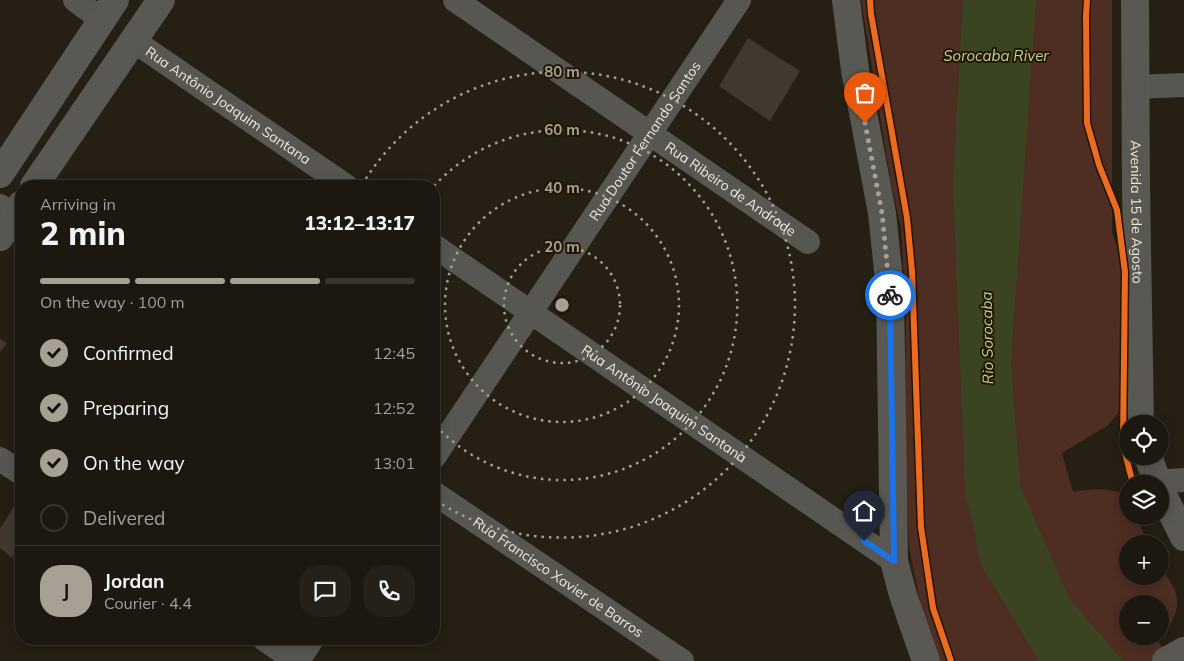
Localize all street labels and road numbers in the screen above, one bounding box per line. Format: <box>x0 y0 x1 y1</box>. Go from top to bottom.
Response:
street label: Rua Antônio Joaquim Santana <box>142 42 314 168</box>
street label: Rua Doutor Fernando Santos <box>585 58 705 224</box>
street label: Rua Ribeiro de Andrade <box>661 138 799 240</box>
street label: Avenida 15 de Agosto <box>1127 140 1147 284</box>
street label: Rua Antônio Joaquim Santana <box>578 341 750 467</box>
street label: Rua Francisco Xavier de Barros <box>469 513 647 641</box>

